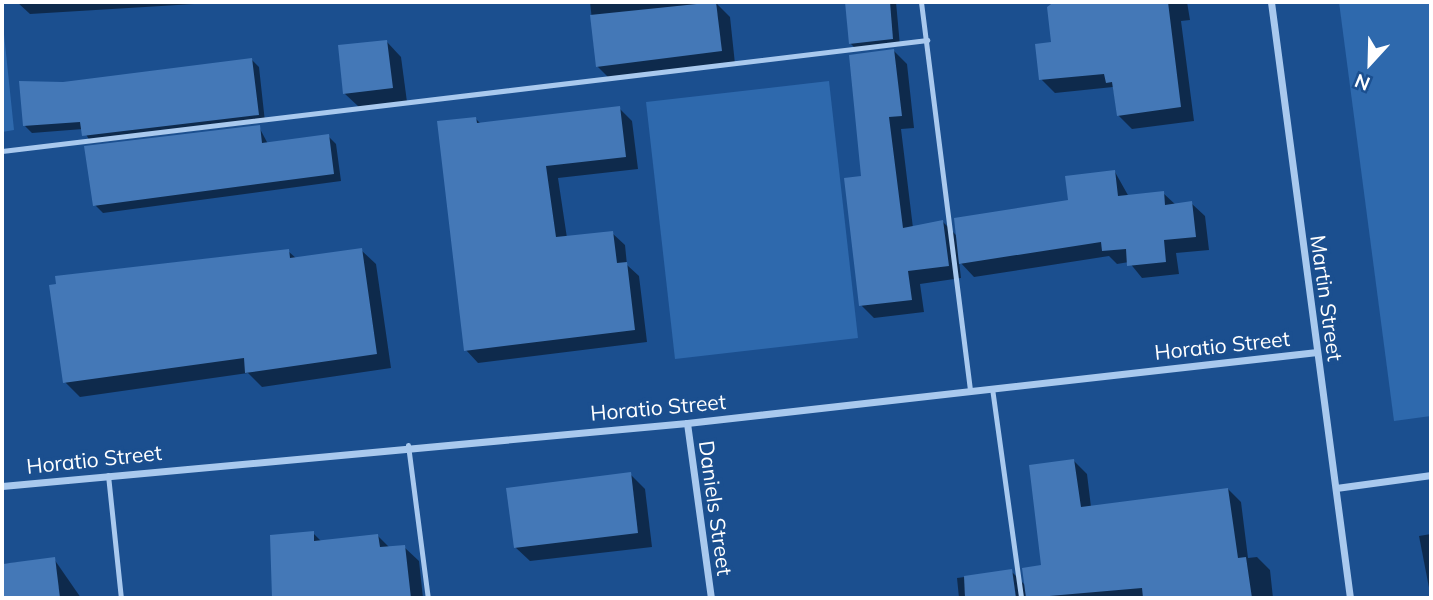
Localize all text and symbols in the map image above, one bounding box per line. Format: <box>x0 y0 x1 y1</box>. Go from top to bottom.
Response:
north arrow <box>1335 28 1405 98</box>
text: N <box>1351 69 1373 96</box>
street label: Martin Street <box>1306 233 1348 363</box>
street label: Horatio Street <box>1153 325 1291 365</box>
street label: Horatio Street <box>589 389 727 425</box>
street label: Horatio Street <box>25 439 163 479</box>
street label: Daniels Street <box>694 439 738 577</box>

